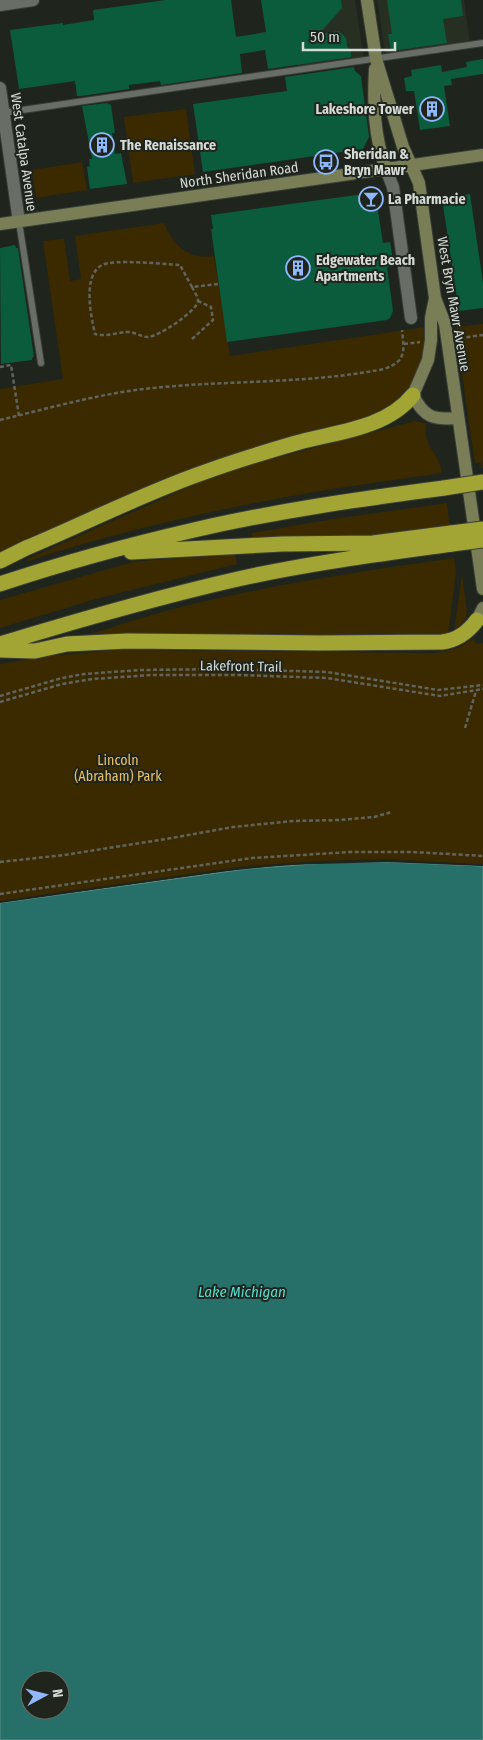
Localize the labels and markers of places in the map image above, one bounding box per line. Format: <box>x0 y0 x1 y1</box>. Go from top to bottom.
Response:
building icon: Lakeshore Tower <box>419 96 445 122</box>
place label: Lakeshore Tower <box>315 101 415 118</box>
building icon: The Renaissance <box>89 132 115 158</box>
place label: The Renaissance <box>120 137 216 154</box>
place label: Sheridan & Bryn Mawr <box>344 146 409 179</box>
bus stop icon: Sheridan & Bryn Mawr <box>313 149 339 175</box>
bar icon: La Pharmacie <box>358 186 384 212</box>
place label: La Pharmacie <box>388 191 466 208</box>
place label: Edgewater Beach Apartments <box>315 252 415 285</box>
building icon: Edgewater Beach Apartments <box>285 255 311 281</box>

